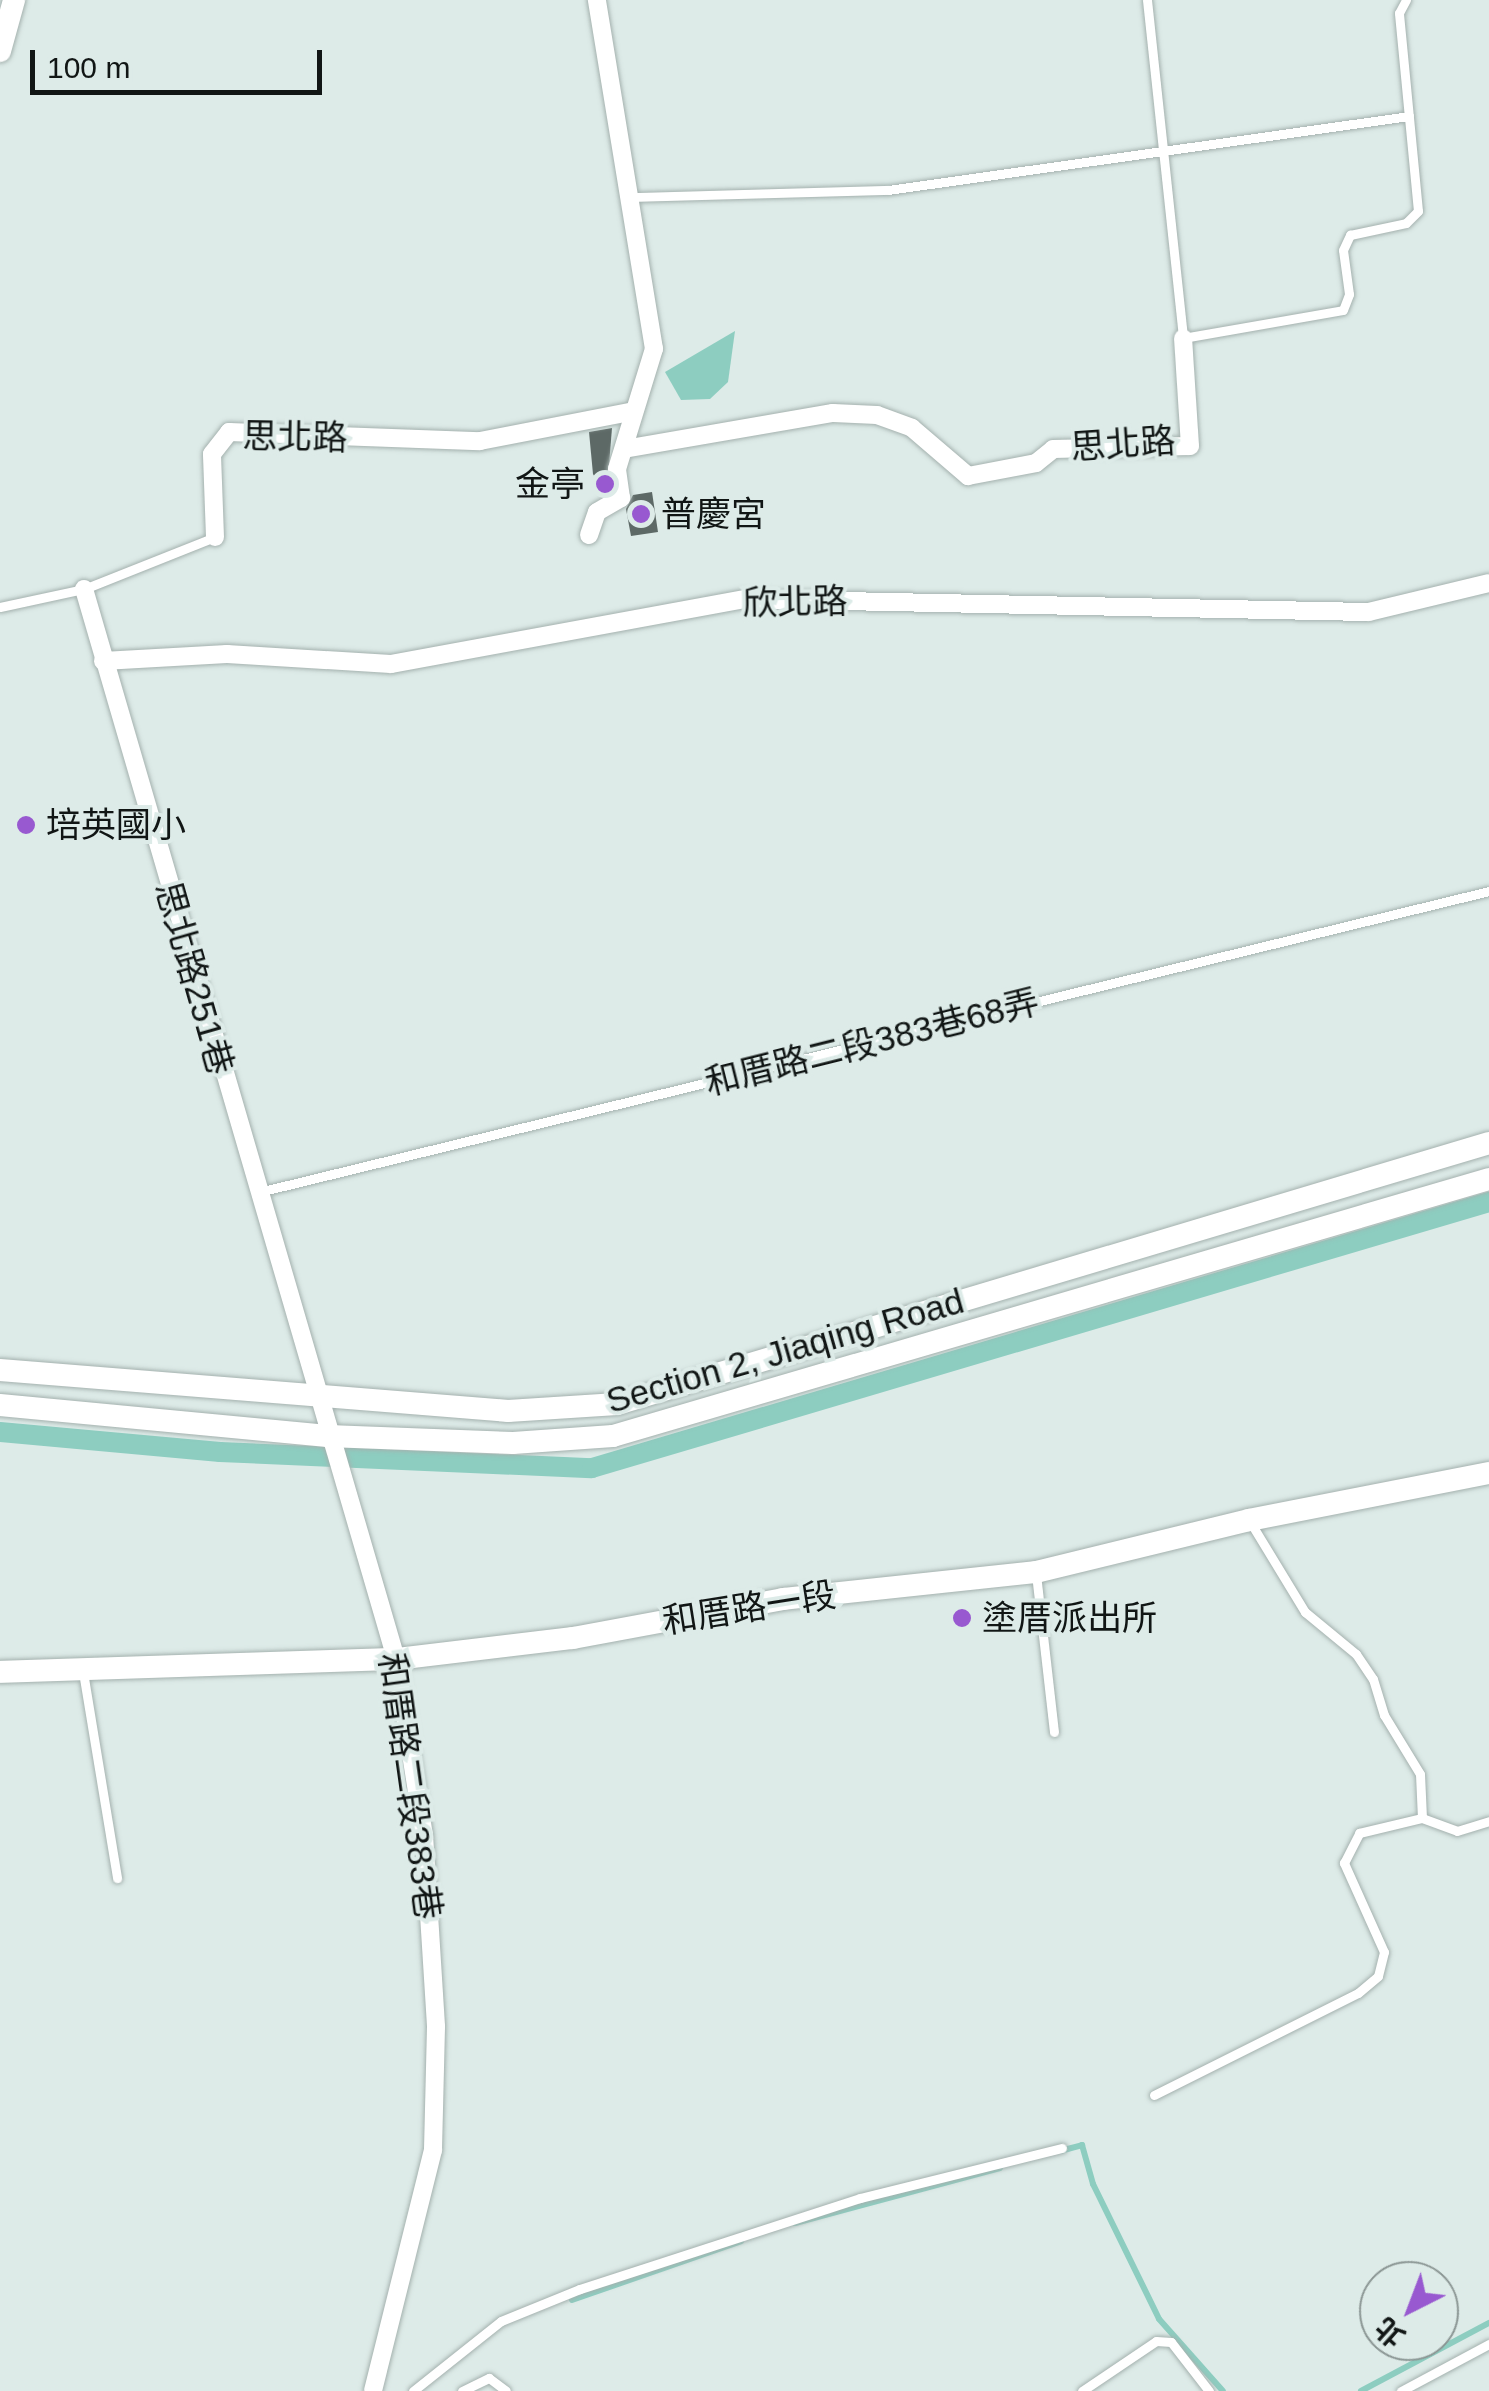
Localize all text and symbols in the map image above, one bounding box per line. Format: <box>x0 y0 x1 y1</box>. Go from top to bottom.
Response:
scale bar <box>35 30 328 92</box>
text: 100 m <box>47 51 130 84</box>
street label: 思北路 <box>242 415 348 459</box>
street label: 思北路 <box>1069 419 1177 469</box>
place label: 金亭 <box>515 463 585 505</box>
marker: 金亭 <box>594 473 616 495</box>
place label: 普慶宮 <box>661 493 766 535</box>
marker: 普慶宮 <box>630 503 652 525</box>
street label: 欣北路 <box>742 580 848 624</box>
place label: 培英國小 <box>46 804 186 846</box>
marker: 培英國小 <box>15 814 37 836</box>
street label: 思北路251巷 <box>146 877 242 1079</box>
street label: 和厝路二段383巷68弄 <box>701 980 1043 1104</box>
street label: Section 2, Jiaqing Road <box>602 1280 968 1422</box>
street label: 和厝路一段 <box>659 1574 839 1642</box>
place label: 塗厝派出所 <box>982 1597 1157 1639</box>
marker: 塗厝派出所 <box>951 1607 973 1629</box>
street label: 和厝路二段383巷 <box>371 1650 449 1922</box>
north arrow <box>1359 2261 1459 2361</box>
text: 北 <box>1369 2311 1411 2353</box>

